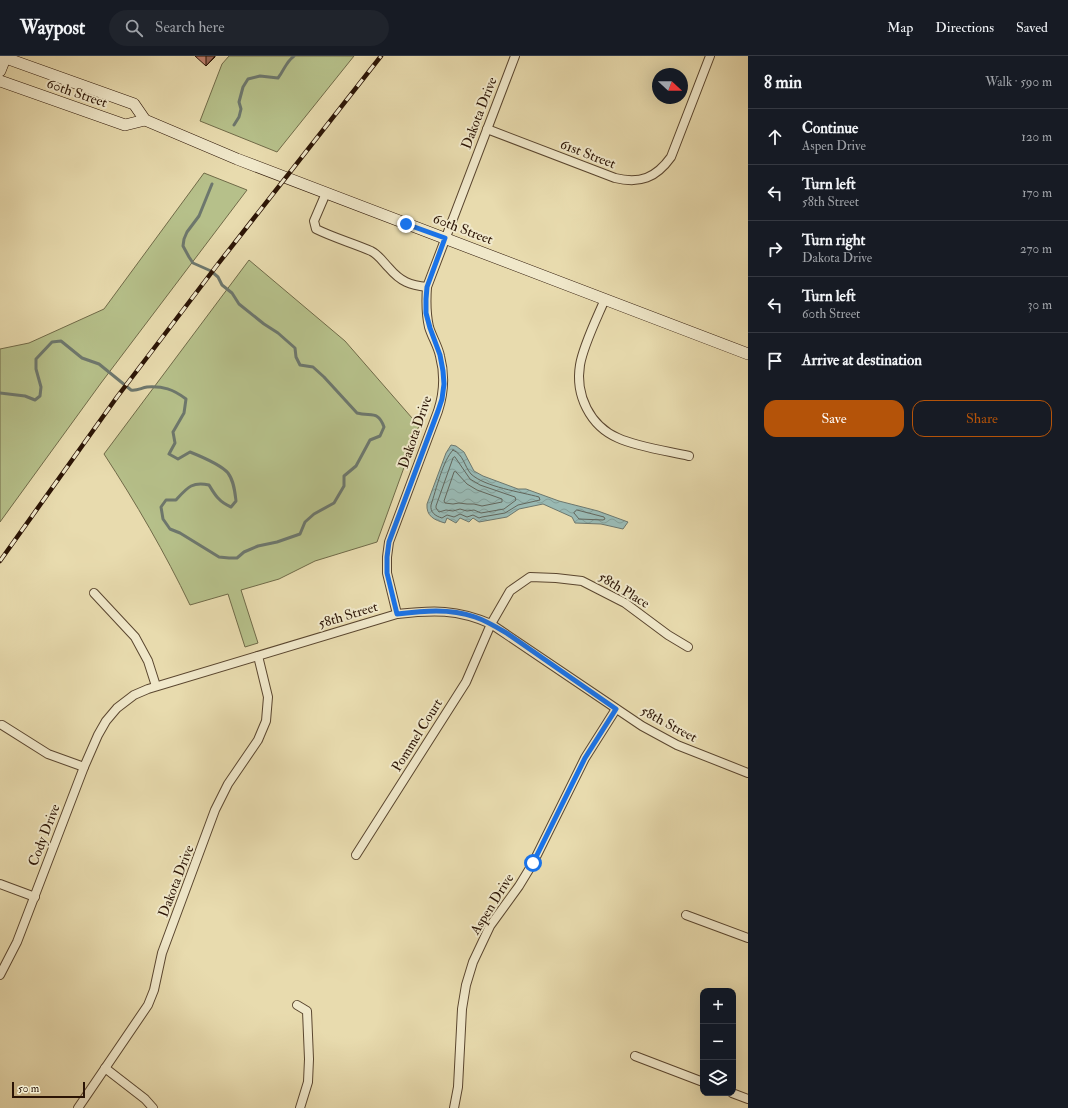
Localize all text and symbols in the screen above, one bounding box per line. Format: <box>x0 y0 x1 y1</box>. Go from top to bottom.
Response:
search box <box>109 10 389 46</box>
text: Waypost <box>20 16 85 40</box>
icon: search <box>123 17 145 39</box>
text: Search here <box>155 18 224 37</box>
text: Map <box>887 19 913 36</box>
text: Directions <box>935 19 994 36</box>
text: Saved <box>1016 19 1048 36</box>
north arrow <box>652 68 688 104</box>
text: 8 min <box>764 72 802 93</box>
text: Walk · 590 m <box>985 74 1052 90</box>
street label: 60th Street <box>45 75 110 111</box>
street label: Dakota Drive <box>458 75 501 151</box>
text: Continue <box>802 119 858 138</box>
icon: ahead <box>764 126 786 148</box>
text: 120 m <box>1021 129 1052 145</box>
street label: 61st Street <box>558 136 619 172</box>
text: Aspen Drive <box>802 138 866 154</box>
text: Turn left <box>802 175 856 194</box>
icon: left <box>764 182 786 204</box>
text: 170 m <box>1022 185 1052 201</box>
text: 58th Street <box>802 194 859 210</box>
street label: 60th Street <box>431 210 496 248</box>
route end <box>397 215 415 233</box>
text: Turn right <box>802 231 865 250</box>
icon: right <box>764 238 786 260</box>
text: 270 m <box>1020 241 1052 257</box>
text: Dakota Drive <box>802 250 872 266</box>
text: Turn left <box>802 287 856 306</box>
icon: left <box>764 294 786 316</box>
text: 30 m <box>1028 297 1052 313</box>
text: 60th Street <box>802 306 860 322</box>
icon: arrive <box>764 350 786 372</box>
text: Arrive at destination <box>802 351 922 370</box>
street label: Dakota Drive <box>395 393 435 471</box>
button: Save <box>764 400 904 437</box>
button: Share <box>912 400 1052 437</box>
street label: 58th Place <box>595 568 653 612</box>
street label: 58th Street <box>316 598 380 632</box>
street label: Pommel Court <box>388 695 446 775</box>
street label: 58th Street <box>638 702 700 746</box>
street label: Cody Drive <box>24 801 65 869</box>
street label: Dakota Drive <box>155 843 198 919</box>
route start <box>524 854 542 872</box>
street label: Aspen Drive <box>466 870 518 939</box>
map controls <box>700 988 736 1096</box>
button: + <box>700 988 736 1024</box>
button: − <box>700 1024 736 1060</box>
button: layers <box>700 1060 736 1096</box>
scale bar <box>12 1080 85 1099</box>
text: 50 m <box>18 1082 39 1095</box>

